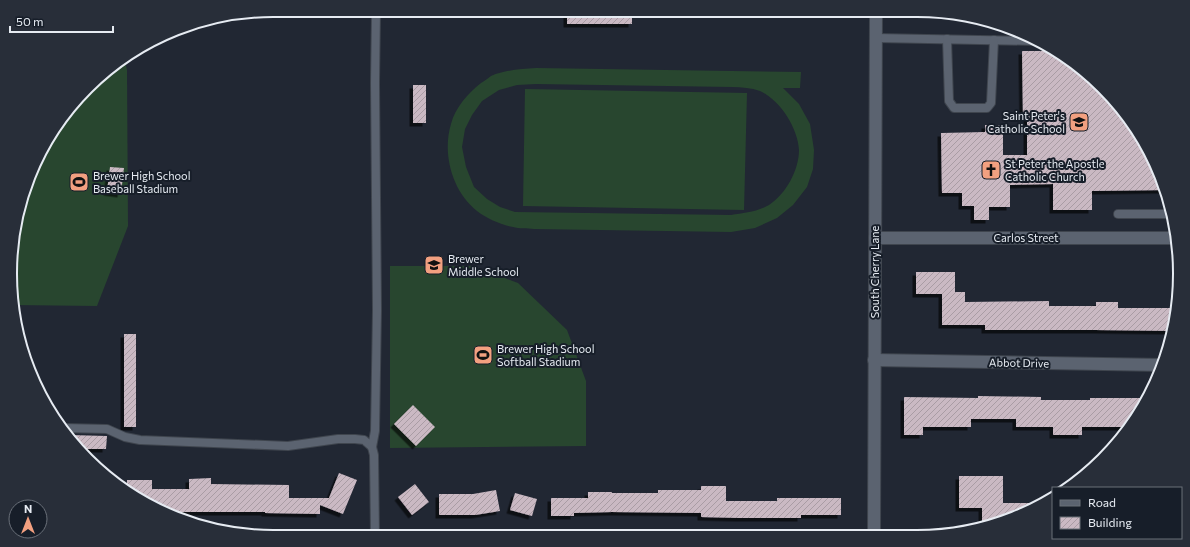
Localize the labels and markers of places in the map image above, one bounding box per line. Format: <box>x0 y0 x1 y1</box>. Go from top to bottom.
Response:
place label: Saint Peter's Catholic School <box>987 109 1065 135</box>
school or university icon: Saint Peter's Catholic School <box>1068 111 1090 133</box>
place label: St Peter the Apostle Catholic Church <box>1005 157 1105 183</box>
church icon: St Peter the Apostle Catholic Church <box>980 159 1002 181</box>
place label: Brewer High School Baseball Stadium <box>93 169 190 195</box>
sports icon: Brewer High School Baseball Stadium <box>68 171 90 193</box>
place label: Brewer Middle School <box>448 252 519 278</box>
school or university icon: Brewer Middle School <box>423 254 445 276</box>
place label: Brewer High School Softball Stadium <box>497 342 594 368</box>
sports icon: Brewer High School Softball Stadium <box>472 344 494 366</box>

